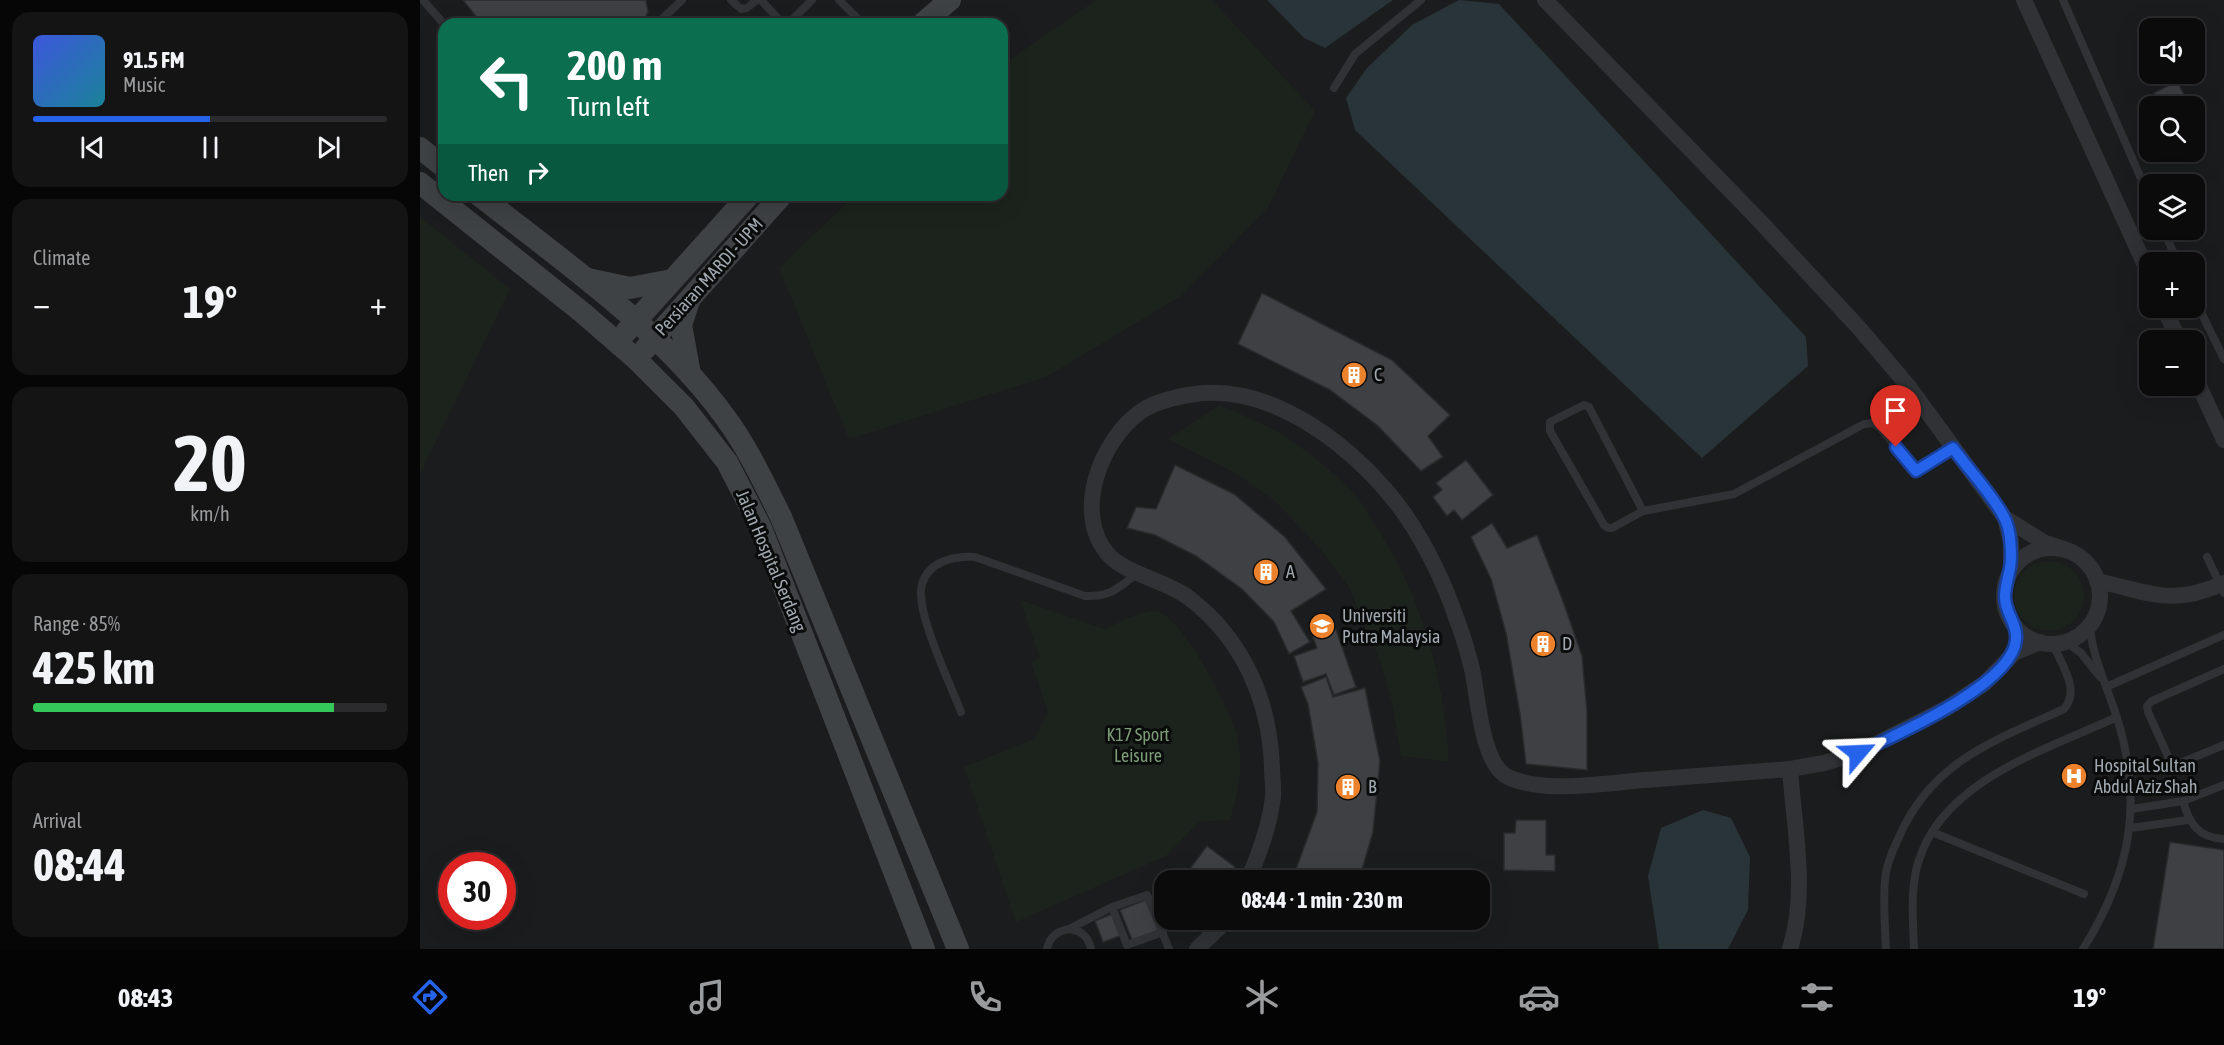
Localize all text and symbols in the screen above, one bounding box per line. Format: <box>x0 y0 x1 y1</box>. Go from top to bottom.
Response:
map controls <box>2139 18 2205 396</box>
button: sound <box>2139 18 2205 84</box>
text: 200 m <box>567 41 662 89</box>
icon: left <box>468 42 546 120</box>
text: 91.5 FM <box>123 47 185 73</box>
text: Music <box>123 73 165 96</box>
text: Turn left <box>567 91 650 122</box>
button: search <box>2139 96 2205 162</box>
icon: previous <box>76 131 109 164</box>
icon: pause <box>194 131 227 164</box>
icon: next <box>312 131 345 164</box>
icon: right <box>521 156 554 189</box>
text: Then <box>468 160 509 186</box>
button: layers <box>2139 174 2205 240</box>
street label: Persiaran MARDI - UPM <box>650 214 767 340</box>
text: Climate <box>33 246 90 269</box>
button: + <box>2139 252 2205 318</box>
text: 19° <box>183 276 237 328</box>
text: − <box>33 284 50 322</box>
text: + <box>370 284 387 322</box>
button: − <box>2139 330 2205 396</box>
building icon: C <box>1339 360 1369 390</box>
place label: C <box>1374 364 1382 385</box>
pin <box>1870 385 1921 447</box>
icon: arrive <box>1879 394 1912 427</box>
text: 20 <box>173 418 247 508</box>
street label: Jalan Hospital Serdang <box>732 487 811 635</box>
text: km/h <box>190 502 230 525</box>
building icon: A <box>1251 557 1281 587</box>
place label: A <box>1286 561 1295 582</box>
place label: Universiti Putra Malaysia <box>1342 605 1440 647</box>
school or university icon: Universiti Putra Malaysia <box>1307 611 1337 641</box>
text: Range · 85% <box>33 612 120 635</box>
building icon: D <box>1528 629 1558 659</box>
place label: D <box>1562 633 1572 654</box>
text: 425 km <box>33 642 155 694</box>
position arrow <box>1826 721 1890 785</box>
park label: K17 Sport Leisure <box>1106 724 1170 766</box>
place label: Hospital Sultan Abdul Aziz Shah <box>2094 755 2198 797</box>
hospital icon: Hospital Sultan Abdul Aziz Shah <box>2059 761 2089 791</box>
building icon: B <box>1333 772 1363 802</box>
place label: B <box>1368 776 1377 797</box>
text: Arrival <box>33 809 82 832</box>
text: 08:44 <box>33 839 126 891</box>
speed limit sign: 30 <box>438 852 516 930</box>
text: 08:44 · 1 min · 230 m <box>1241 887 1403 913</box>
icon: directions <box>409 976 451 1018</box>
icon: music <box>686 976 728 1018</box>
icon: phone <box>964 976 1006 1018</box>
icon: climate <box>1241 976 1283 1018</box>
icon: car <box>1518 976 1560 1018</box>
icon: filters <box>1796 976 1838 1018</box>
text: 08:43 <box>118 982 173 1013</box>
text: 19° <box>2073 982 2106 1013</box>

